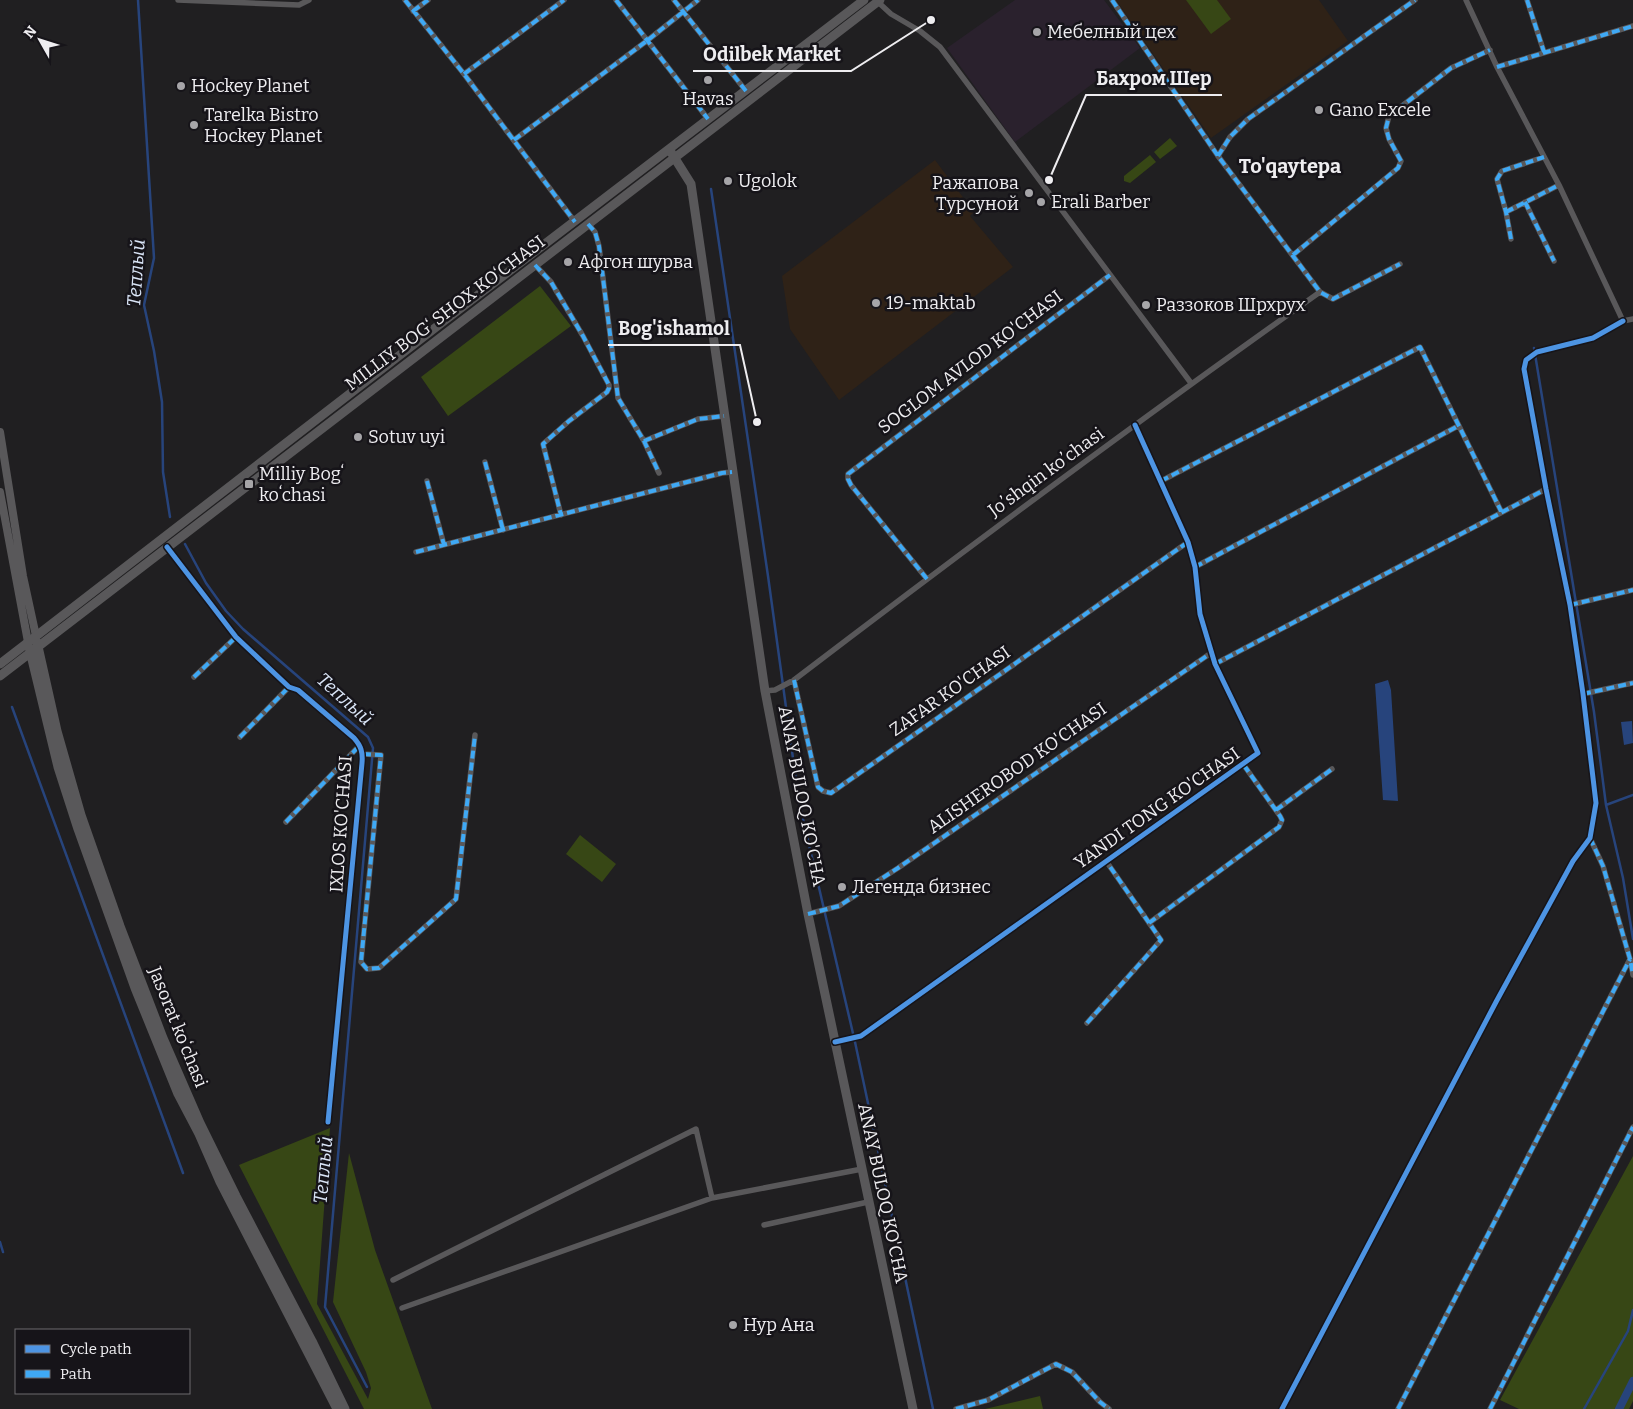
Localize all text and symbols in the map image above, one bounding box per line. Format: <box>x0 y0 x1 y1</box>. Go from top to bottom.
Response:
north arrow <box>15 15 65 65</box>
place label: Мебелный цех <box>1047 21 1176 43</box>
text: N <box>20 22 40 42</box>
marker: Мебелный цех <box>1031 26 1043 38</box>
callout: Odilbek Market <box>693 37 851 71</box>
text: Odilbek Market <box>703 43 841 66</box>
callout: Бахром Шер <box>1086 61 1222 95</box>
text: Бахром Шер <box>1096 67 1212 90</box>
marker: Havas <box>702 74 714 86</box>
place label: Hockey Planet <box>191 75 310 97</box>
marker: Hockey Planet <box>175 80 187 92</box>
place label: Havas <box>683 88 734 110</box>
place label: Gano Excele <box>1329 99 1431 121</box>
place label: Tarelka Bistro Hockey Planet <box>204 104 323 147</box>
marker: Gano Excele <box>1313 104 1325 116</box>
marker: Tarelka Bistro Hockey Planet <box>188 119 200 131</box>
district label: To'qaytepa <box>1239 154 1341 178</box>
place label: Ugolok <box>738 170 798 192</box>
place label: Ражапова Турсуной <box>932 172 1019 215</box>
marker: Ugolok <box>722 175 734 187</box>
marker: Ражапова Турсуной <box>1023 187 1035 199</box>
place label: Erali Barber <box>1051 191 1150 213</box>
marker: Erali Barber <box>1035 196 1047 208</box>
street label: MILLIY BOG‘ SHOX KO‘CHASI <box>341 231 549 395</box>
water label: Теплый <box>122 238 150 308</box>
place label: Афгон шурва <box>578 251 693 273</box>
marker: Афгон шурва <box>562 256 574 268</box>
street label: SOGLOM AVLOD KO'CHASI <box>873 285 1067 439</box>
place label: 19-maktab <box>886 292 976 314</box>
place label: Раззоков Шрхрух <box>1156 294 1306 316</box>
marker: 19-maktab <box>870 297 882 309</box>
marker: Раззоков Шрхрух <box>1140 299 1152 311</box>
callout: Bog'ishamol <box>608 311 740 345</box>
text: Bog'ishamol <box>618 317 730 340</box>
street label: Joʼshqin koʼchasi <box>983 423 1108 522</box>
place label: Sotuv uyi <box>368 426 445 448</box>
marker: Sotuv uyi <box>352 431 364 443</box>
place label: Milliy Bogʻ koʻchasi <box>259 463 344 506</box>
marker: Milliy Bogʻ koʻchasi <box>243 478 255 490</box>
street label: ZAFAR KO'CHASI <box>885 641 1015 741</box>
water label: Теплый <box>312 668 378 730</box>
street label: ALISHEROBOD KO'CHASI <box>923 698 1111 838</box>
street label: ANAY BULOQ KO'CHA <box>774 704 830 889</box>
street label: YANDI TONG KO'CHASI <box>1070 743 1244 873</box>
street label: IXLOS KO'CHASI <box>325 755 357 893</box>
place label: Легенда бизнес <box>852 876 991 898</box>
marker: Легенда бизнес <box>836 881 848 893</box>
street label: Jasorat koʻchasi <box>143 962 212 1091</box>
street label: ANAY BULOQ KO'CHA <box>853 1101 913 1285</box>
water label: Теплый <box>309 1135 337 1205</box>
place label: Нур Ана <box>743 1314 815 1336</box>
marker: Нур Ана <box>727 1319 739 1331</box>
legend <box>15 1329 190 1394</box>
text: Cycle path <box>60 1340 132 1358</box>
text: Path <box>60 1365 92 1383</box>

